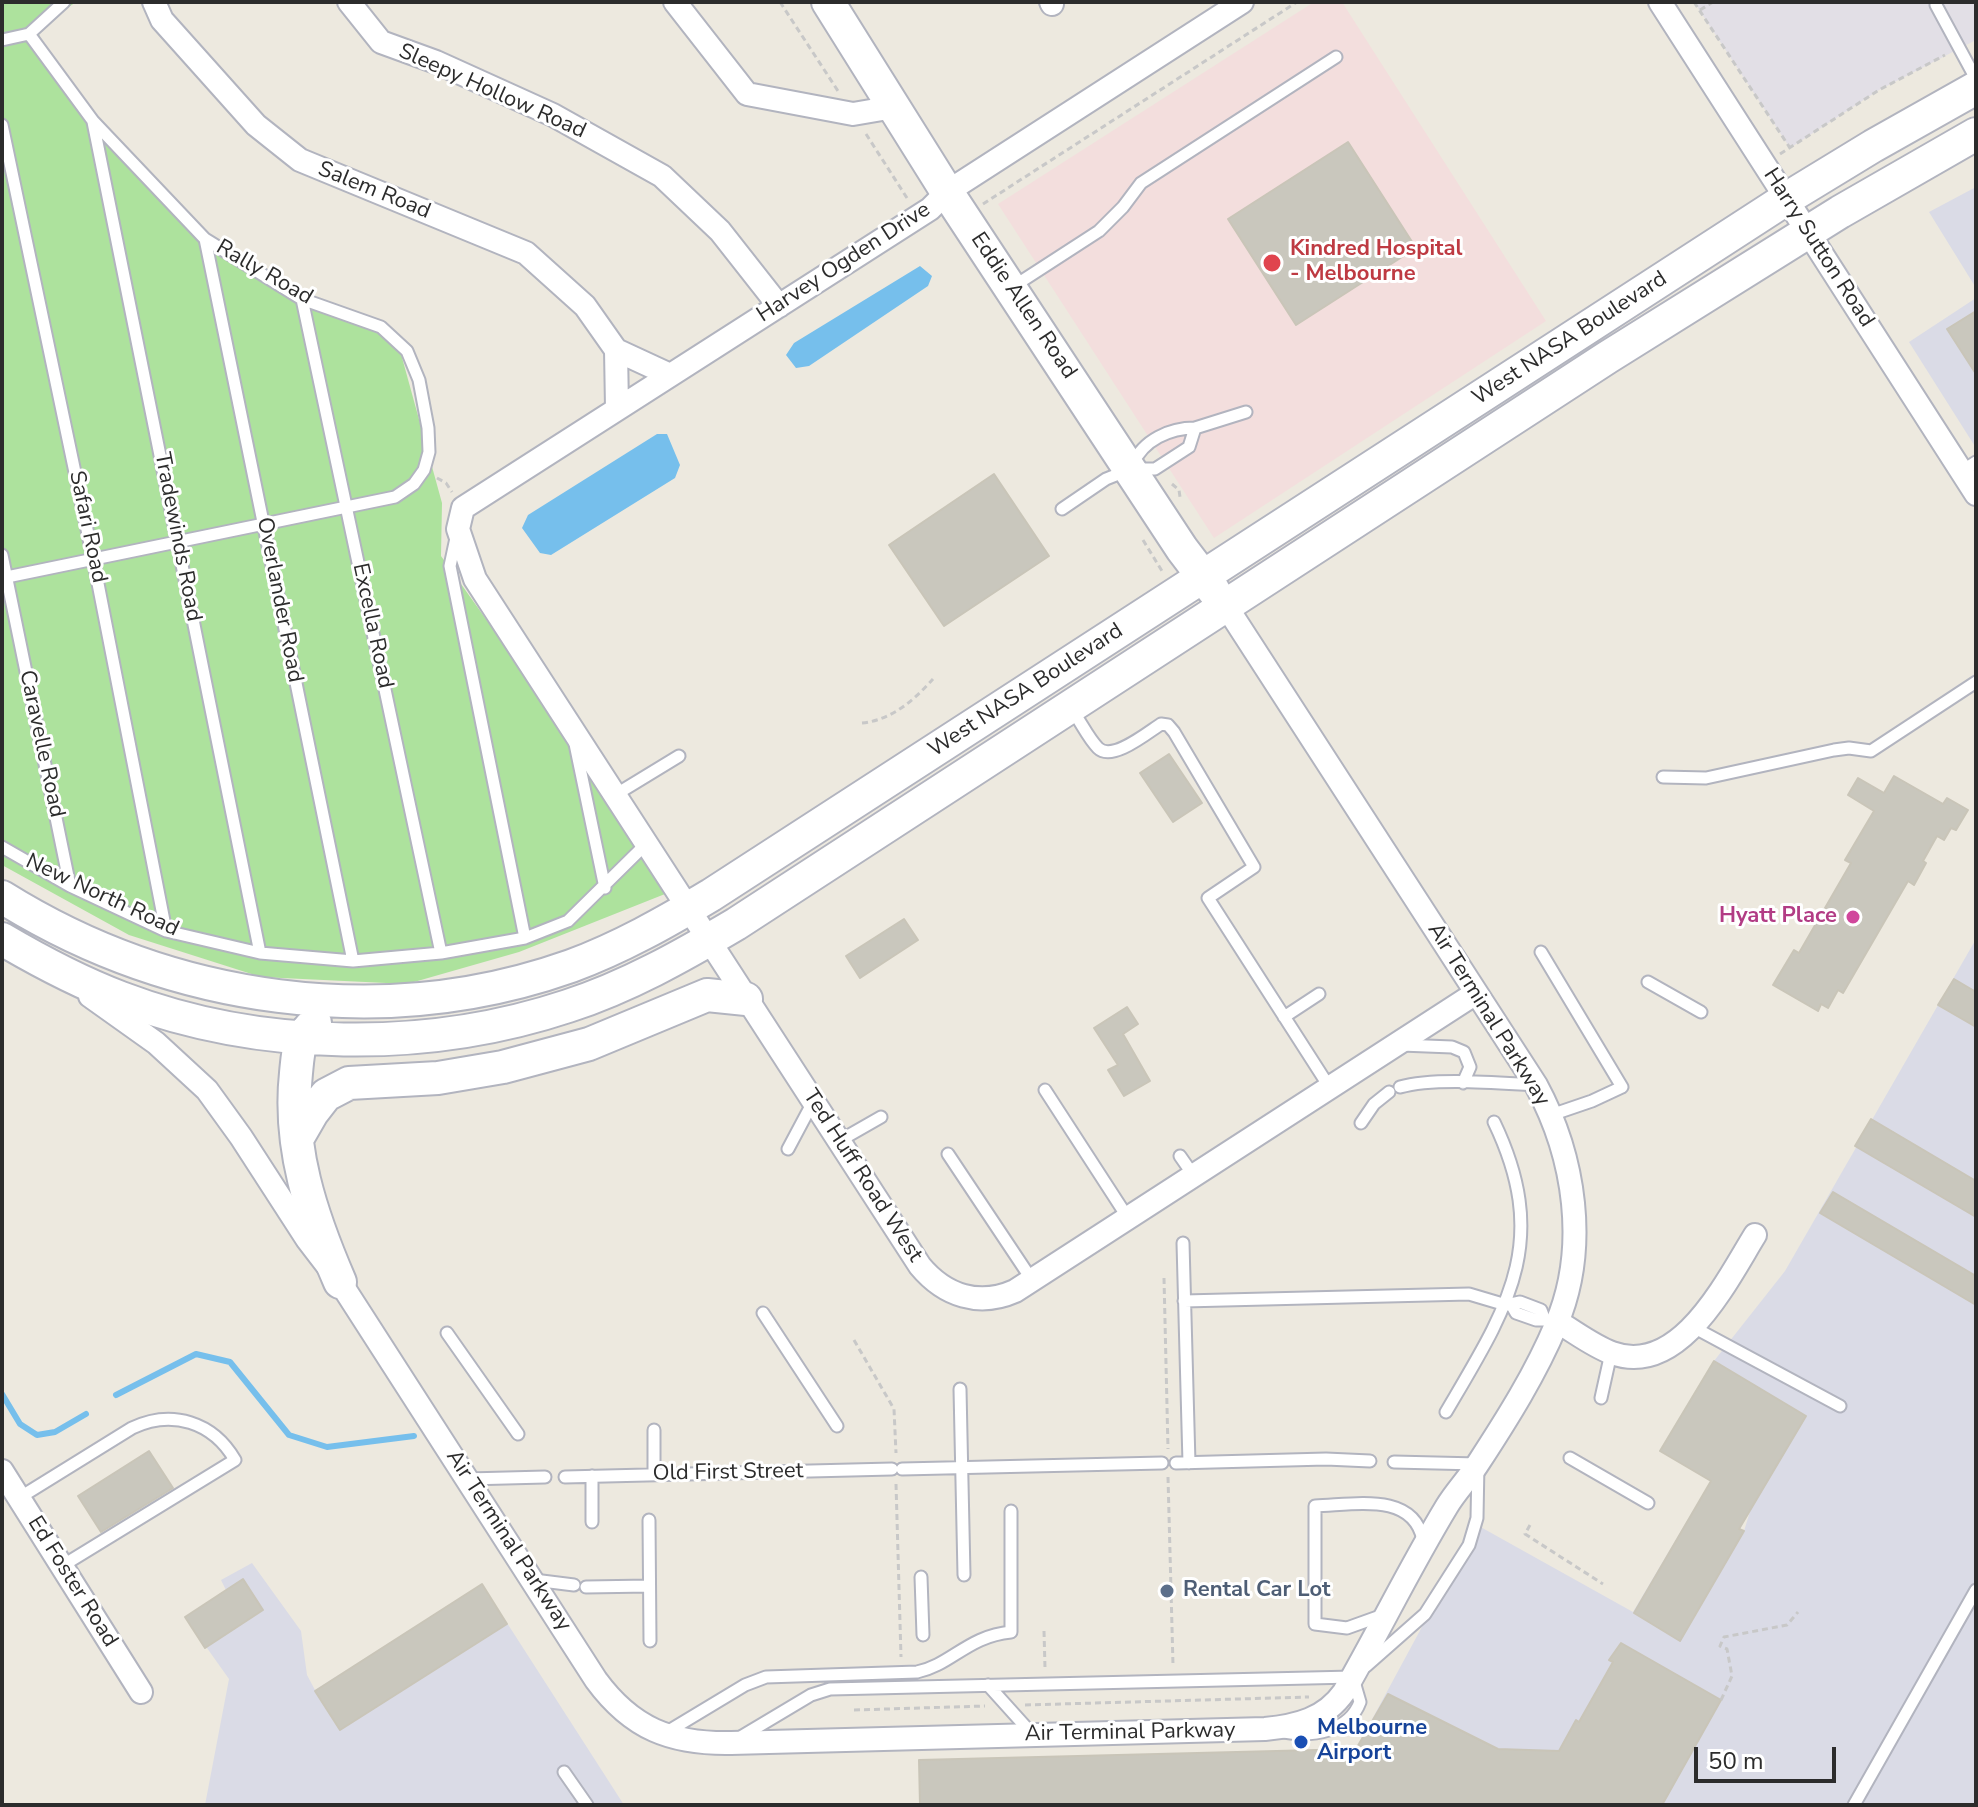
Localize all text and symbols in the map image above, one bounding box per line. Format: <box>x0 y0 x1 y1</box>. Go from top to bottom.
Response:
street label: Sleepy Hollow Road <box>394 39 590 145</box>
street label: Salem Road <box>314 156 434 226</box>
street label: Harry Sutton Road <box>1757 164 1879 332</box>
street label: Harvey Ogden Drive <box>752 197 936 329</box>
street label: Eddie Allen Road <box>964 228 1082 384</box>
street label: Rally Road <box>211 235 317 311</box>
place label: Kindred Hospital - Melbourne <box>1290 237 1463 288</box>
marker: Kindred Hospital - Melbourne <box>1261 252 1283 274</box>
street label: West NASA Boulevard <box>1468 266 1672 412</box>
street label: Tradewinds Road <box>148 450 206 624</box>
street label: Safari Road <box>62 469 112 585</box>
street label: Overlander Road <box>250 515 308 685</box>
street label: Excella Road <box>346 561 398 691</box>
street label: West NASA Boulevard <box>924 618 1128 764</box>
street label: Caravelle Road <box>13 668 69 820</box>
street label: New North Road <box>21 849 183 943</box>
place label: Hyatt Place <box>1719 904 1837 930</box>
marker: Hyatt Place <box>1844 908 1862 926</box>
street label: Air Terminal Parkway <box>1421 919 1555 1111</box>
street label: Ted Huff Road West <box>796 1085 928 1267</box>
street label: Air Terminal Parkway <box>440 1445 576 1637</box>
street label: Old First Street <box>653 1458 803 1488</box>
street label: Ed Foster Road <box>21 1512 123 1652</box>
place label: Rental Car Lot <box>1183 1578 1330 1604</box>
marker: Rental Car Lot <box>1158 1582 1176 1600</box>
place label: Melbourne Airport <box>1317 1716 1427 1768</box>
street label: Air Terminal Parkway <box>1024 1718 1236 1748</box>
scale bar <box>1698 1731 1840 1781</box>
marker: Melbourne Airport <box>1292 1733 1310 1751</box>
text: 50 m <box>1708 1745 1764 1777</box>

